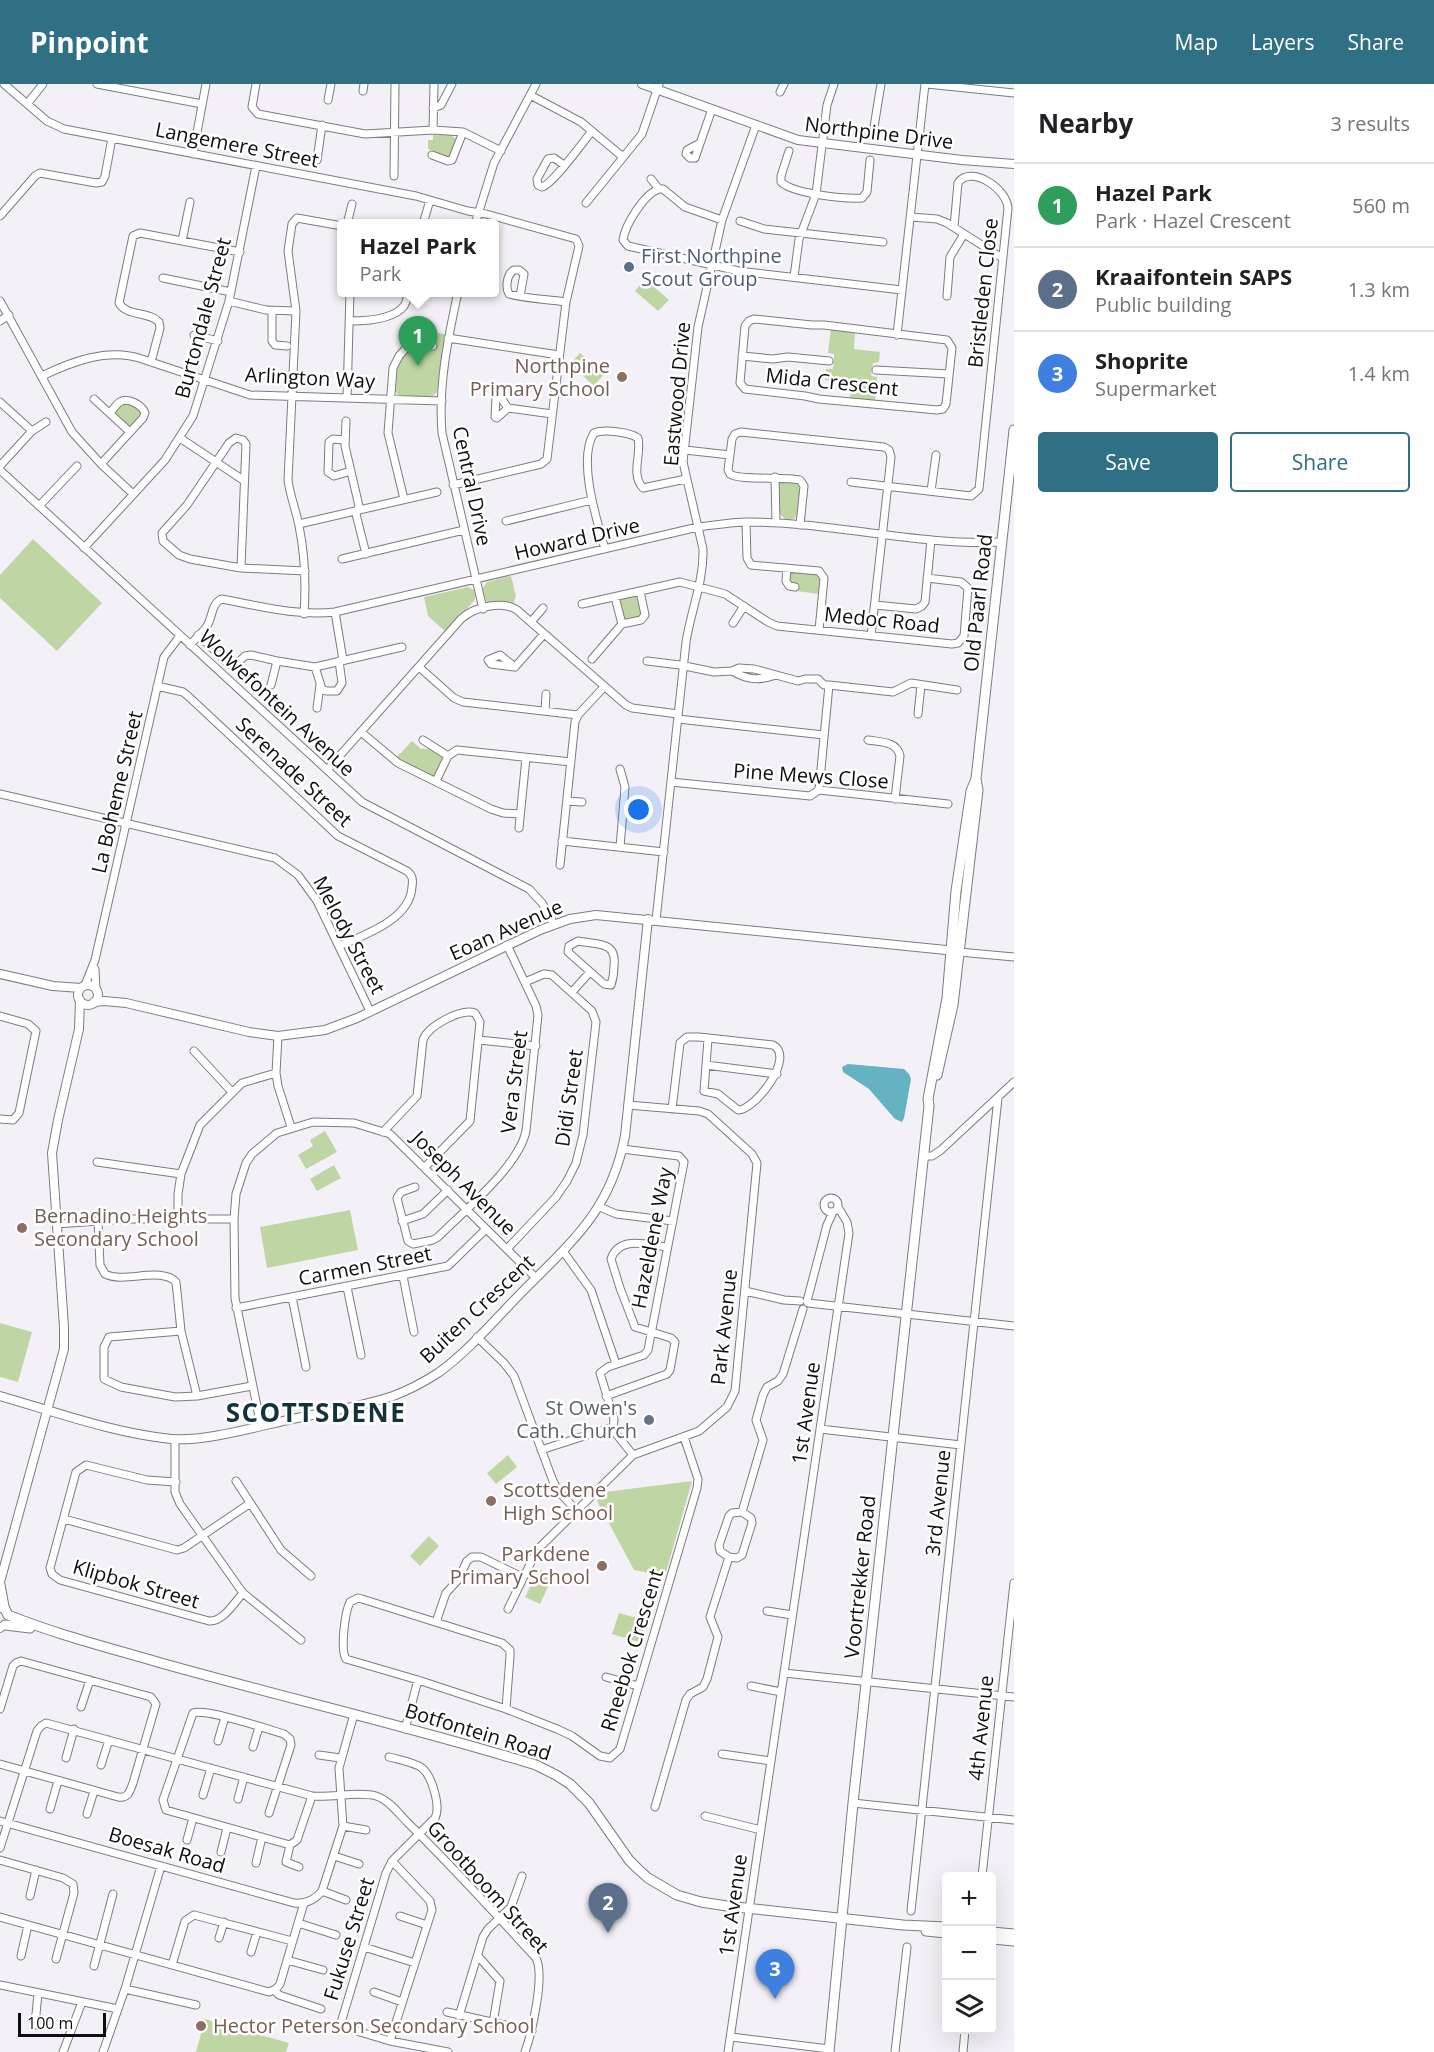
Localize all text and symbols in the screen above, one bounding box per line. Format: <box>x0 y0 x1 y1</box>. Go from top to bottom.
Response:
text: Pinpoint <box>30 23 149 61</box>
text: Map <box>1175 28 1218 56</box>
text: Layers <box>1251 28 1315 56</box>
text: Share <box>1348 28 1404 56</box>
text: Nearby <box>1038 105 1133 141</box>
street label: Northpine Drive <box>803 110 955 155</box>
text: 3 results <box>1330 110 1410 137</box>
street label: Langemere Street <box>153 115 321 174</box>
text: Hazel Park <box>1095 177 1212 207</box>
text: 1 <box>1052 192 1063 219</box>
text: 560 m <box>1352 192 1410 219</box>
text: Park · Hazel Crescent <box>1095 207 1291 234</box>
street label: Bristleden Close <box>961 217 1004 369</box>
popup <box>337 219 499 297</box>
text: Hazel Park <box>359 230 477 260</box>
street label: Burtondale Street <box>168 234 237 401</box>
place label: First Northpine Scout Group <box>641 242 782 292</box>
text: Park <box>359 260 401 287</box>
marker: First Northpine Scout Group <box>622 260 636 274</box>
text: Kraaifontein SAPS <box>1095 261 1292 291</box>
text: 2 <box>1052 276 1063 303</box>
text: 1.3 km <box>1348 276 1410 303</box>
text: Public building <box>1095 291 1231 318</box>
pin: 1 <box>398 316 438 366</box>
street label: Eastwood Drive <box>657 321 696 467</box>
text: Shoprite <box>1095 345 1188 375</box>
place label: Northpine Primary School <box>470 352 610 402</box>
text: 3 <box>1052 360 1063 387</box>
text: 1.4 km <box>1348 360 1410 387</box>
street label: Arlington Way <box>244 361 377 394</box>
street label: Mida Crescent <box>764 361 900 402</box>
marker: Northpine Primary School <box>615 370 629 384</box>
text: Supermarket <box>1095 375 1217 402</box>
street label: Central Drive <box>447 424 498 548</box>
button: Save <box>1038 432 1218 492</box>
button: Share <box>1230 432 1410 492</box>
street label: Howard Drive <box>512 511 642 566</box>
street label: Old Paarl Road <box>957 533 998 673</box>
street label: Medoc Road <box>823 600 941 639</box>
street label: Wolwefontein Avenue <box>194 623 361 782</box>
street label: La Boheme Street <box>85 708 148 876</box>
street label: Serenade Street <box>230 711 358 832</box>
street label: Pine Mews Close <box>732 757 890 794</box>
your location <box>624 795 653 824</box>
street label: Melody Street <box>307 871 392 998</box>
street label: Eoan Avenue <box>445 893 567 967</box>
street label: Vera Street <box>494 1029 533 1135</box>
street label: Didi Street <box>548 1048 589 1148</box>
street label: Joseph Avenue <box>405 1123 523 1241</box>
street label: Hazeldene Way <box>625 1164 679 1311</box>
place label: Bernadino Heights Secondary School <box>34 1202 207 1252</box>
marker: Bernadino Heights Secondary School <box>15 1221 29 1235</box>
street label: Carmen Street <box>296 1239 434 1292</box>
street label: Buiten Crescent <box>413 1248 540 1369</box>
street label: Park Avenue <box>704 1268 743 1386</box>
street label: 1st Avenue <box>785 1360 826 1466</box>
district label: SCOTTSDENE <box>226 1394 406 1430</box>
place label: St Owen's Cath. Church <box>516 1394 637 1444</box>
marker: St Owen's Cath. Church <box>642 1413 656 1427</box>
street label: 3rd Avenue <box>919 1448 957 1557</box>
place label: Scottsdene High School <box>503 1476 613 1526</box>
marker: Scottsdene High School <box>484 1494 498 1508</box>
street label: Voortrekker Road <box>838 1494 882 1660</box>
place label: Parkdene Primary School <box>450 1540 590 1590</box>
street label: Klipbok Street <box>70 1553 203 1614</box>
marker: Parkdene Primary School <box>595 1559 609 1573</box>
street label: Rheebok Crescent <box>594 1565 669 1735</box>
street label: 4th Avenue <box>962 1674 999 1782</box>
street label: Botfontein Road <box>402 1696 555 1767</box>
street label: Grootboom Street <box>422 1815 555 1959</box>
street label: Boesak Road <box>106 1820 229 1879</box>
street label: 1st Avenue <box>712 1852 753 1958</box>
map controls <box>942 1872 996 2034</box>
button: + <box>942 1872 996 1926</box>
street label: Fukuse Street <box>317 1874 380 2004</box>
pin: 2 <box>588 1884 628 1933</box>
button: − <box>942 1926 996 1980</box>
pin: 3 <box>756 1950 794 1999</box>
button: layers <box>942 1980 996 2034</box>
scale bar <box>18 2010 106 2038</box>
text: 100 m <box>27 2012 73 2034</box>
place label: Hector Peterson Secondary School <box>213 2012 535 2039</box>
marker: Hector Peterson Secondary School <box>194 2019 208 2033</box>

